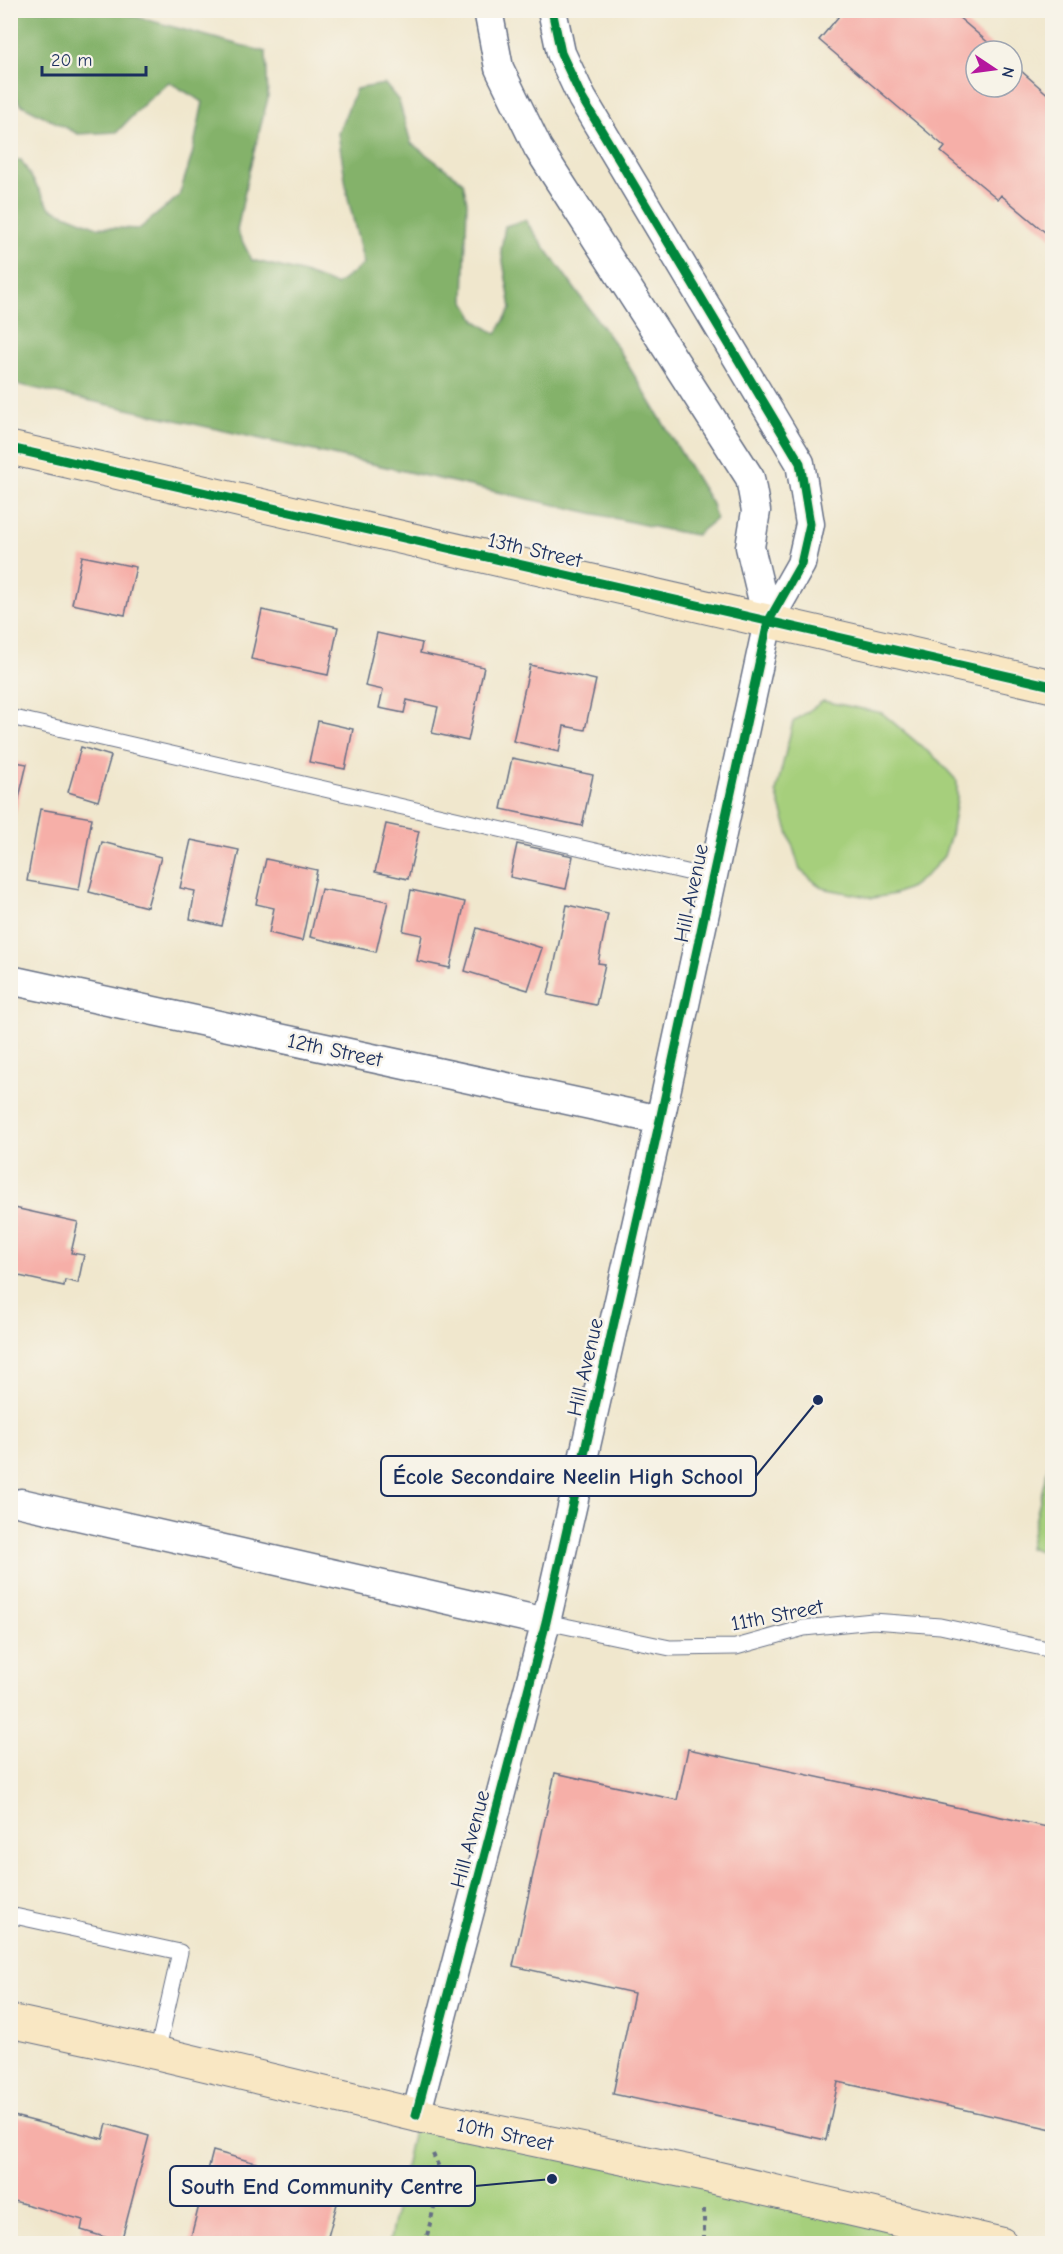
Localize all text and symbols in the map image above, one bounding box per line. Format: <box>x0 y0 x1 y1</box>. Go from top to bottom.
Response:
scale bar <box>42 39 146 77</box>
north arrow <box>964 39 1024 99</box>
text: 20 m <box>51 50 92 71</box>
text: N <box>998 65 1018 79</box>
street label: 13th Street <box>486 528 585 573</box>
street label: Hill Avenue <box>669 842 713 944</box>
street label: 12th Street <box>285 1028 385 1072</box>
street label: Hill Avenue <box>562 1316 608 1418</box>
callout: École Secondaire Neelin High School <box>381 1456 756 1496</box>
text: École Secondaire Neelin High School <box>393 1464 743 1490</box>
street label: 11th Street <box>729 1594 826 1636</box>
street label: Hill Avenue <box>445 1788 495 1890</box>
street label: 10th Street <box>455 2112 556 2156</box>
callout: South End Community Centre <box>170 2166 475 2206</box>
text: South End Community Centre <box>181 2174 463 2200</box>

